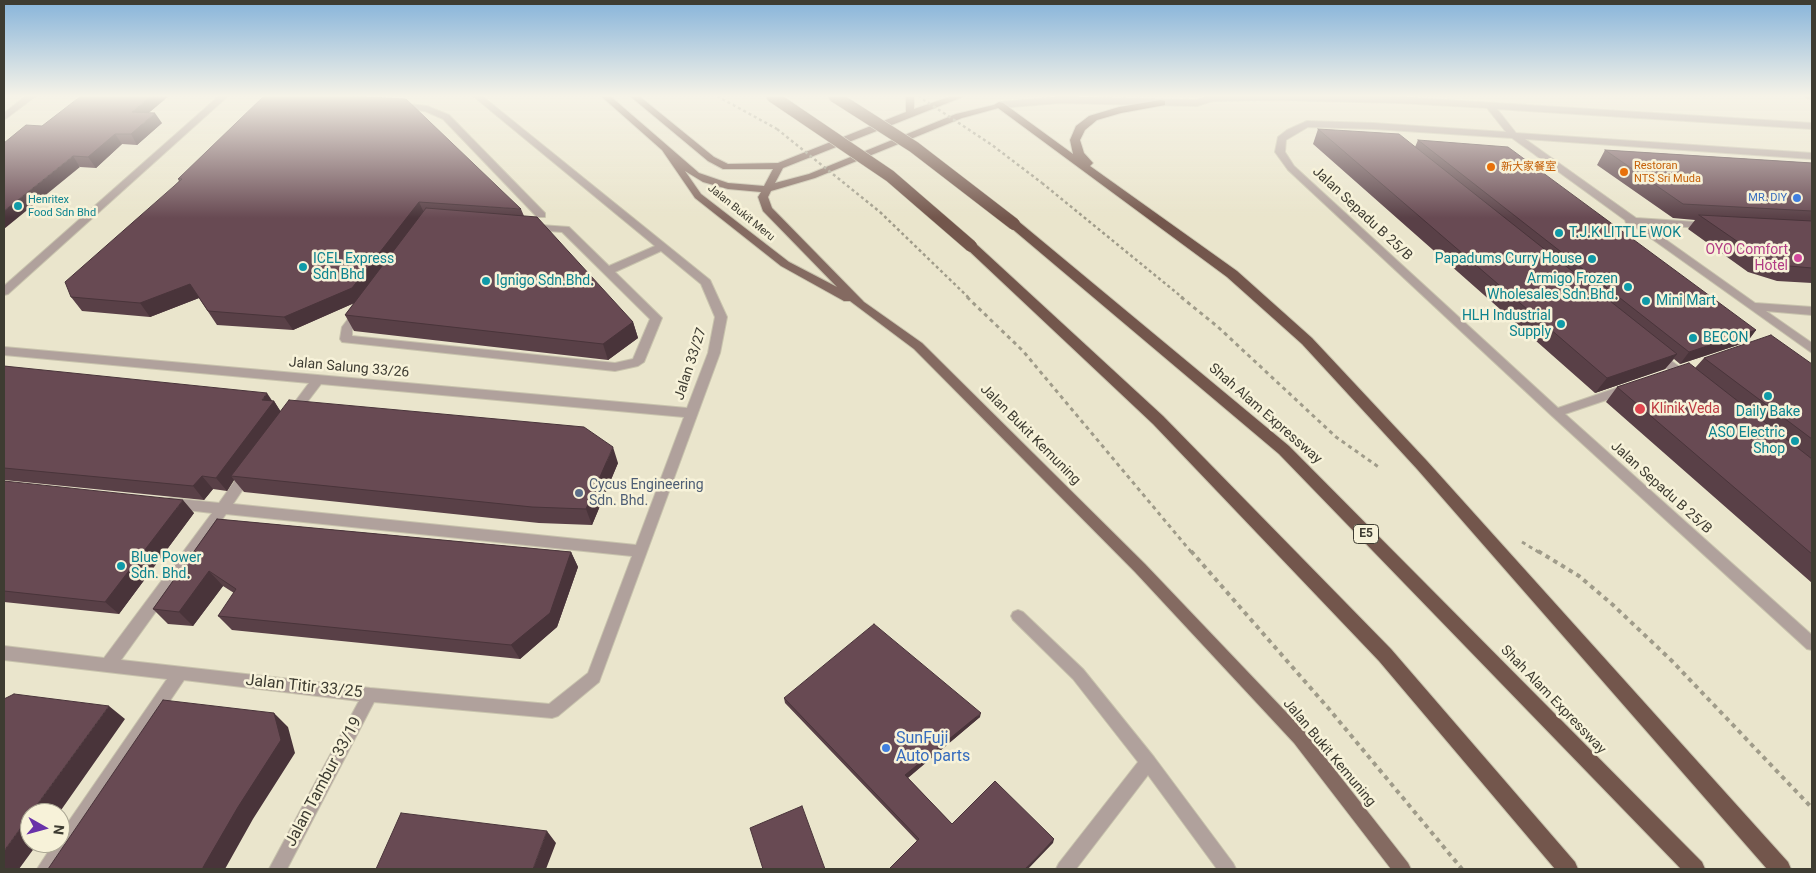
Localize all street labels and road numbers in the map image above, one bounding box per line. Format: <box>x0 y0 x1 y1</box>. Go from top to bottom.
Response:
street label: Jalan Sepadu B 25/B <box>1309 163 1415 265</box>
street label: Jalan Bukit Meru <box>705 182 777 244</box>
street label: Jalan 33/27 <box>671 326 711 402</box>
street label: Jalan Salung 33/26 <box>288 354 410 382</box>
street label: Shah Alam Expressway <box>1205 360 1325 468</box>
street label: Jalan Bukit Kemuning <box>976 381 1084 489</box>
street label: Jalan Sepadu B 25/B <box>1607 438 1715 538</box>
road number: E5 <box>1354 524 1378 544</box>
street label: Shah Alam Expressway <box>1497 642 1609 758</box>
street label: Jalan Titir 33/25 <box>245 671 363 703</box>
street label: Jalan Bukit Kemuning <box>1279 696 1379 810</box>
street label: Jalan Tambur 33/19 <box>282 714 366 850</box>

